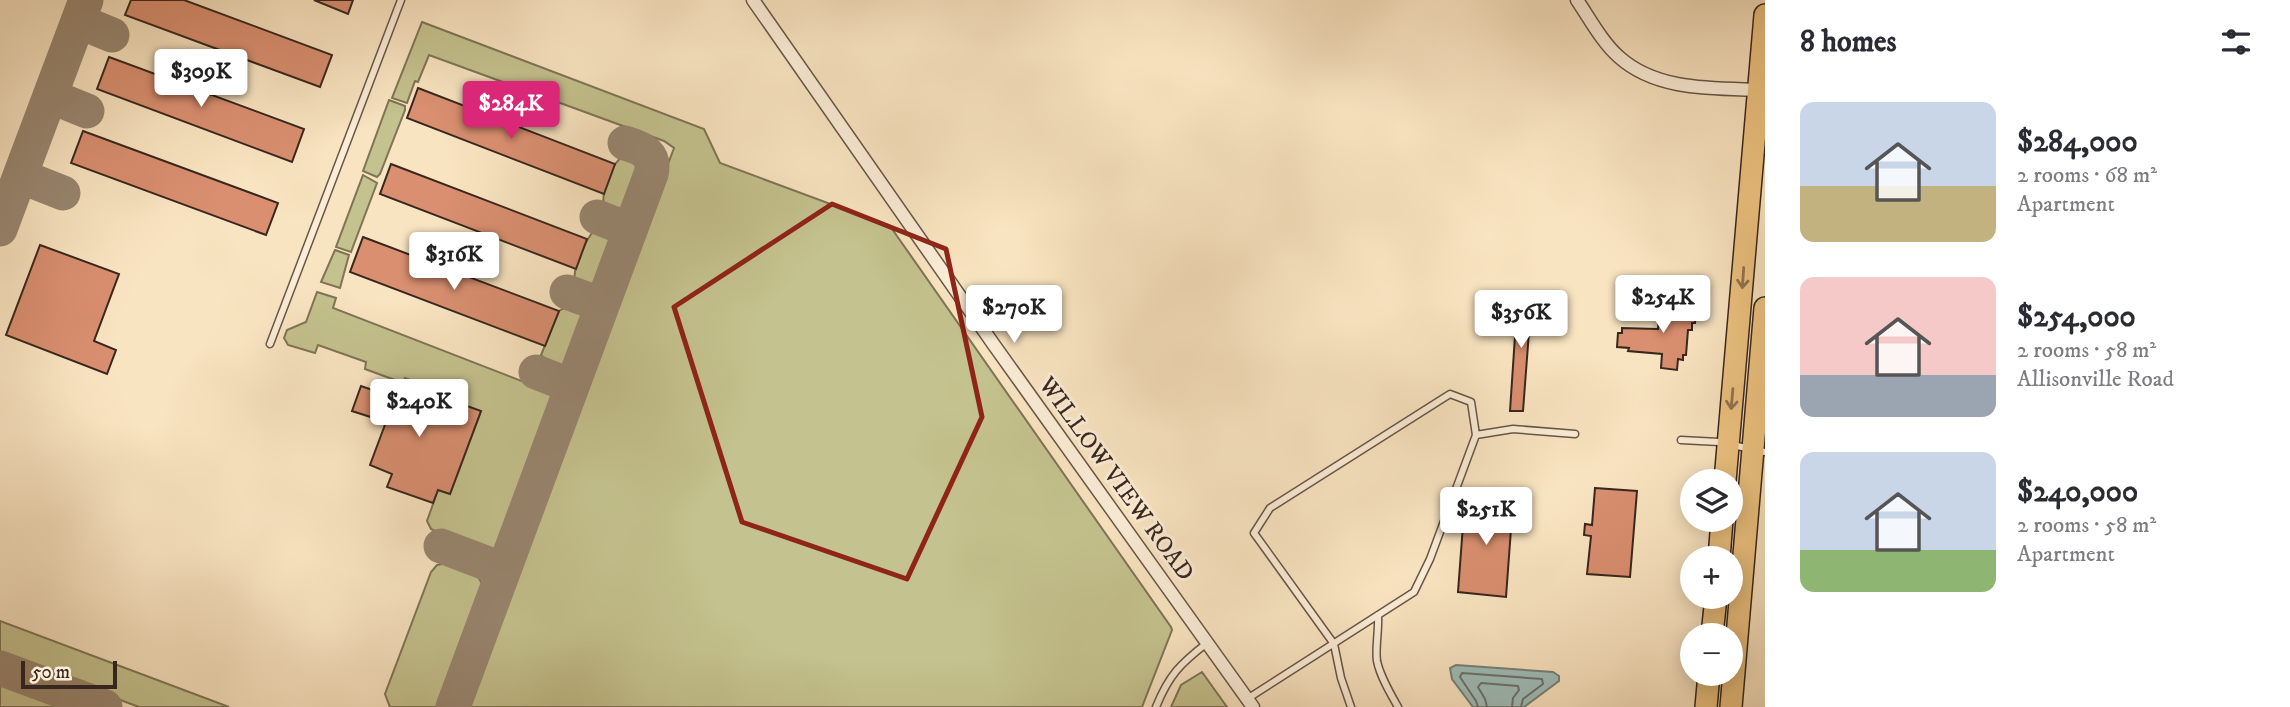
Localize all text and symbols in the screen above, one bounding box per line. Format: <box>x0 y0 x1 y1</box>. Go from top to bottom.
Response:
icon: filters <box>2217 23 2255 61</box>
text: 8 homes <box>1800 24 1897 61</box>
pin: $309K <box>152 50 250 109</box>
text: $309K <box>170 57 232 86</box>
pin: $284K <box>462 82 560 141</box>
text: $284K <box>479 89 543 118</box>
text: $284,000 <box>2017 124 2138 161</box>
icon: home <box>1856 130 1940 214</box>
text: 2 rooms · 68 m² <box>2017 161 2157 190</box>
text: Apartment <box>2017 190 2115 219</box>
pin: $316K <box>405 232 503 292</box>
text: $316K <box>425 240 483 269</box>
one-way arrow <box>1736 267 1749 289</box>
pin: $254K <box>1614 276 1712 335</box>
text: $254K <box>1631 283 1695 312</box>
pin: $270K <box>965 286 1063 345</box>
pin: $356K <box>1472 290 1570 350</box>
text: $270K <box>982 293 1046 322</box>
text: $356K <box>1491 298 1551 327</box>
text: $254,000 <box>2017 299 2136 336</box>
icon: home <box>1856 305 1940 389</box>
text: 2 rooms · 58 m² <box>2017 336 2156 365</box>
text: Allisonville Road <box>2017 365 2174 394</box>
street label: WILLOW VIEW ROAD <box>1031 370 1200 587</box>
pin: $240K <box>370 380 468 439</box>
text: $240K <box>386 387 452 416</box>
one-way arrow <box>1726 387 1739 410</box>
map controls <box>1680 469 1743 686</box>
button: layers <box>1680 469 1743 532</box>
text: $240,000 <box>2017 474 2138 511</box>
icon: home <box>1856 480 1940 564</box>
pin: $251K <box>1437 488 1535 547</box>
text: $251K <box>1456 495 1516 524</box>
text: 2 rooms · 58 m² <box>2017 511 2156 540</box>
text: Apartment <box>2017 540 2115 569</box>
button: + <box>1680 546 1743 609</box>
button: − <box>1680 623 1743 686</box>
scale bar <box>21 658 117 690</box>
text: 50 m <box>32 661 70 684</box>

